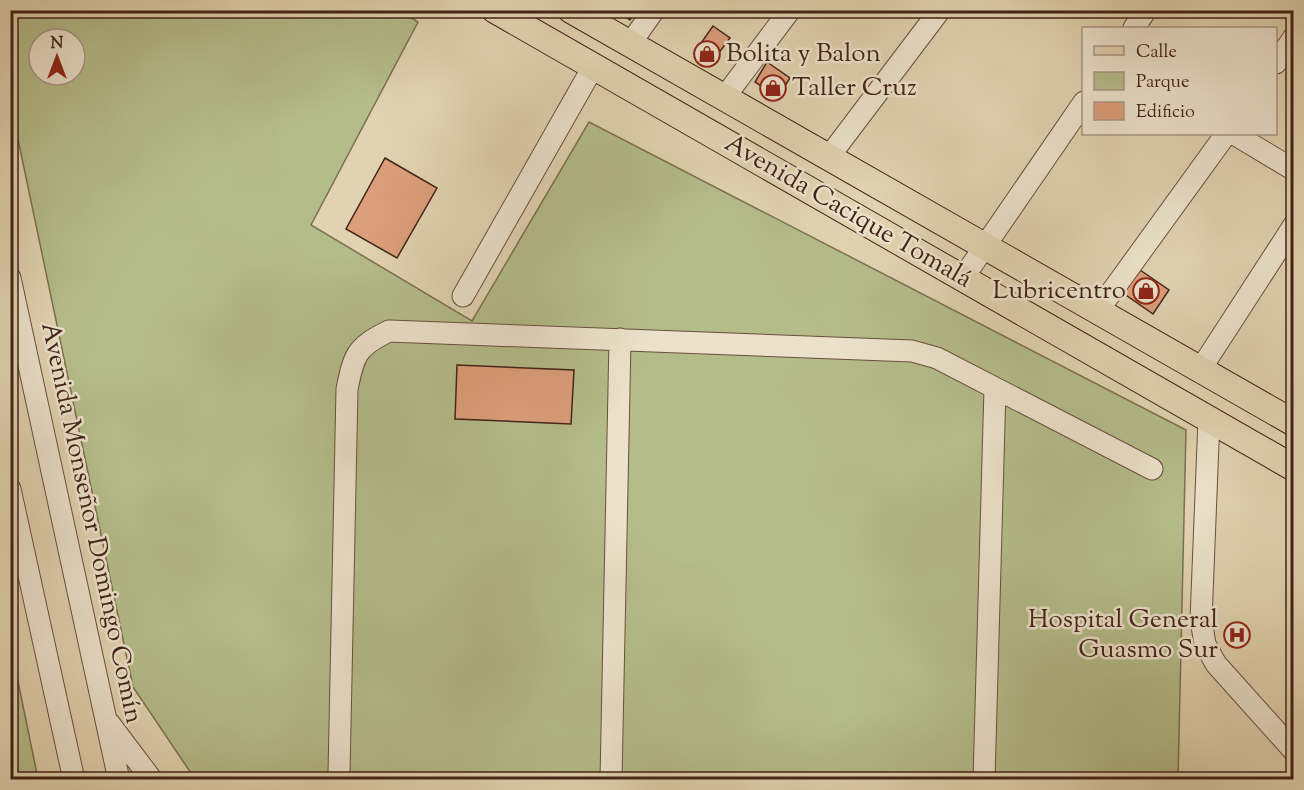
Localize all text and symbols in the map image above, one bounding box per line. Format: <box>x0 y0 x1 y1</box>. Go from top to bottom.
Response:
north arrow <box>27 27 87 87</box>
legend <box>1082 27 1277 135</box>
text: N <box>51 33 64 56</box>
place label: Bolita y Balon <box>726 36 881 73</box>
shop icon: Bolita y Balon <box>692 39 722 69</box>
text: Calle <box>1136 40 1177 66</box>
place label: Taller Cruz <box>792 70 917 107</box>
text: Parque <box>1136 70 1189 96</box>
shop icon: Taller Cruz <box>758 73 788 103</box>
text: Edificio <box>1136 100 1195 126</box>
street label: Avenida Cacique Tomalá <box>717 126 979 298</box>
place label: Lubricentro <box>993 273 1126 310</box>
shop icon: Lubricentro <box>1131 276 1161 306</box>
street label: Avenida Monseñor Domingo Comín <box>30 319 152 727</box>
place label: Hospital General Guasmo Sur <box>1028 602 1218 669</box>
hospital icon: Hospital General Guasmo Sur <box>1222 620 1252 650</box>

